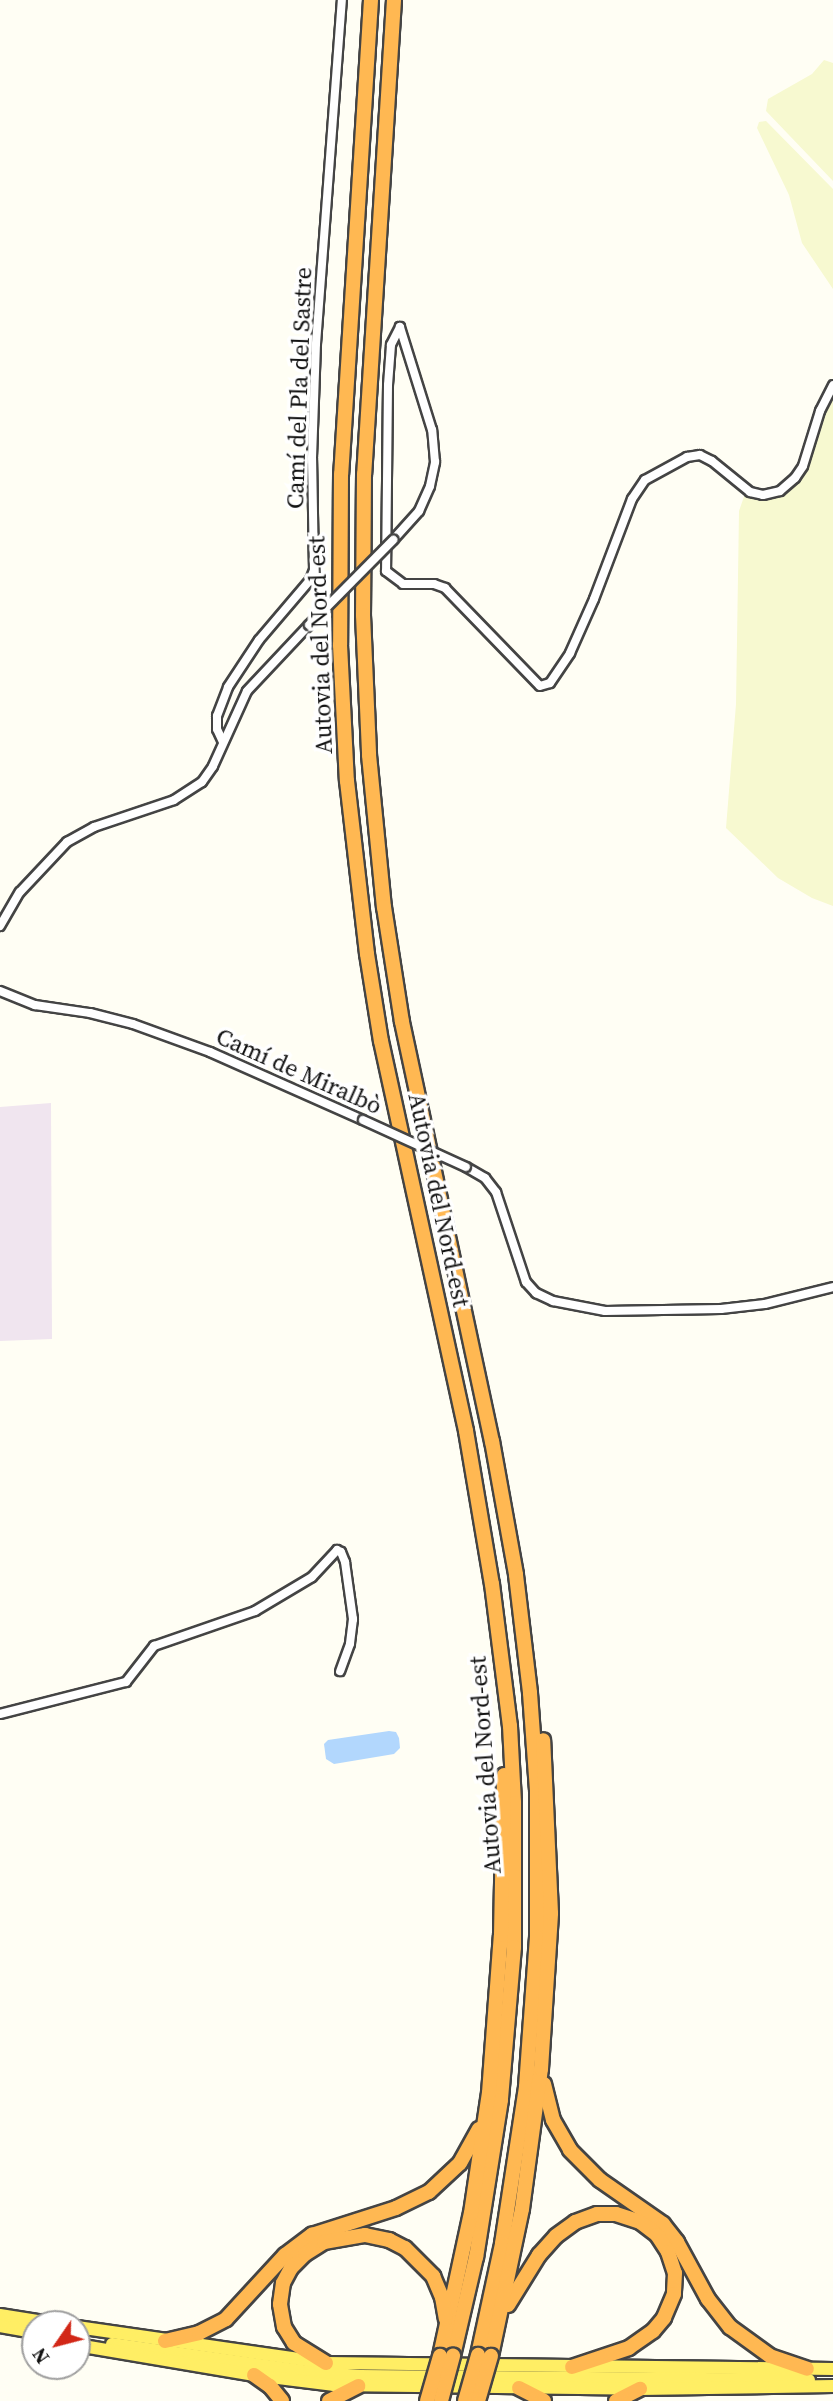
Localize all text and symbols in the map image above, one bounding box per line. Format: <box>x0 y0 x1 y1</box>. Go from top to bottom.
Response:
street label: Camí del Pla del Sastre <box>280 267 318 509</box>
street label: Autovia del Nord-est <box>302 536 338 754</box>
street label: Camí de Miralbò <box>212 1022 386 1120</box>
street label: Autovia del Nord-est <box>402 1090 476 1310</box>
street label: Autovia del Nord-est <box>463 1655 507 1875</box>
north arrow <box>21 2310 91 2380</box>
text: N <box>26 2343 55 2369</box>

